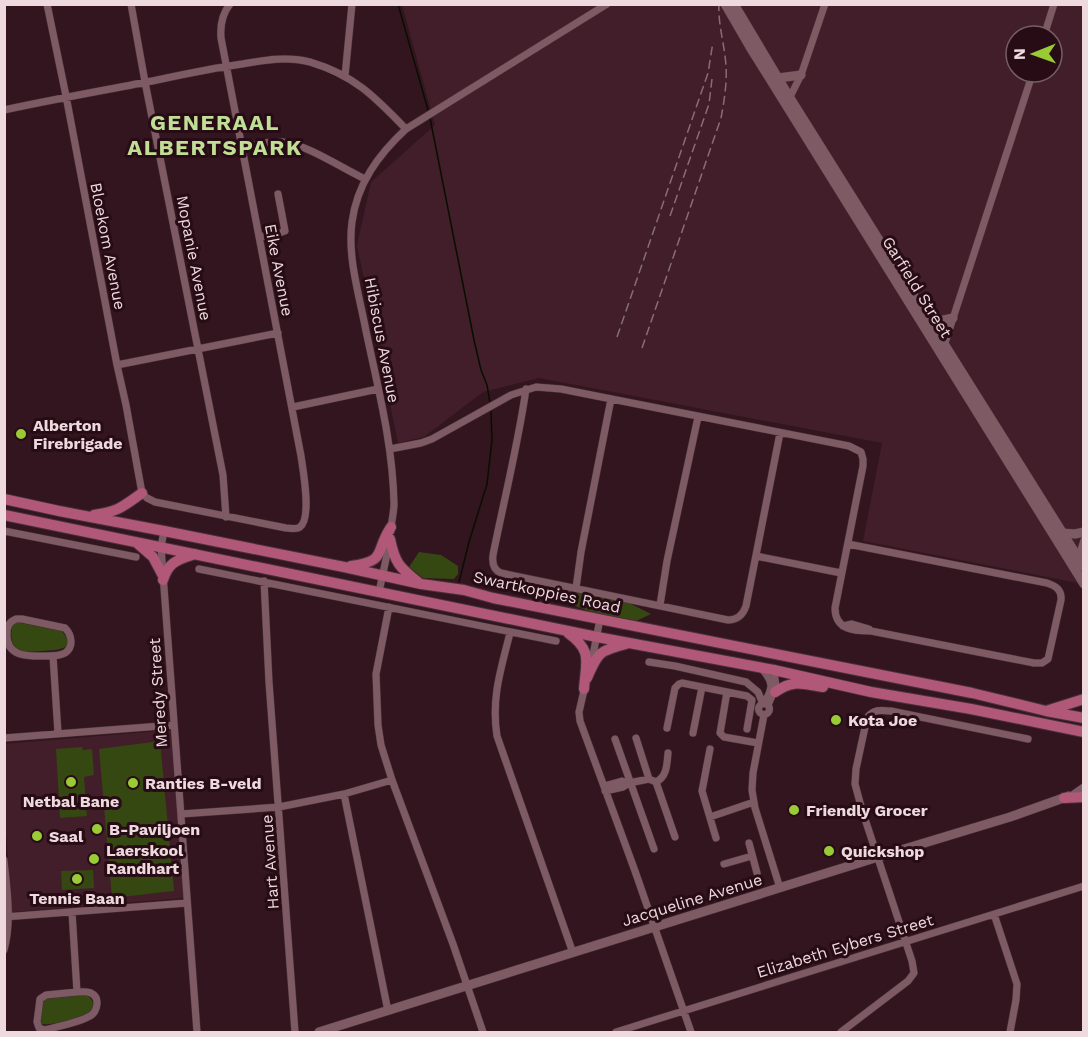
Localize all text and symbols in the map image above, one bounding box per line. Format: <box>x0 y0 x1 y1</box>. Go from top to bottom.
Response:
north arrow <box>1004 24 1064 84</box>
text: N <box>1010 48 1029 60</box>
district label: GENERAAL ALBERTSPARK <box>127 110 303 160</box>
street label: Bloekom Avenue <box>86 181 130 311</box>
street label: Mopanie Avenue <box>173 194 215 322</box>
street label: Eike Avenue <box>261 222 297 318</box>
street label: Garfield Street <box>878 233 956 341</box>
street label: Hibiscus Avenue <box>361 276 403 404</box>
place label: Alberton Firebrigade <box>33 416 123 453</box>
marker: Alberton Firebrigade <box>14 427 28 441</box>
street label: Swartkoppies Road <box>472 567 622 617</box>
street label: Meredy Street <box>145 637 171 748</box>
place label: Kota Joe <box>848 711 917 730</box>
marker: Kota Joe <box>829 713 843 727</box>
place label: Ranties B-veld <box>145 774 262 793</box>
marker: Netbal Bane <box>64 775 78 789</box>
marker: Ranties B-veld <box>126 776 140 790</box>
place label: Netbal Bane <box>23 792 119 811</box>
place label: Friendly Grocer <box>806 801 928 820</box>
marker: Friendly Grocer <box>787 803 801 817</box>
street label: Hart Avenue <box>257 814 283 910</box>
place label: B-Paviljoen <box>109 820 200 839</box>
marker: B-Paviljoen <box>90 822 104 836</box>
place label: Saal <box>49 827 84 846</box>
marker: Saal <box>30 829 44 843</box>
place label: Laerskool Randhart <box>106 841 184 878</box>
place label: Quickshop <box>841 842 924 861</box>
marker: Quickshop <box>822 844 836 858</box>
marker: Laerskool Randhart <box>87 852 101 866</box>
street label: Jacqueline Avenue <box>620 870 764 930</box>
marker: Tennis Baan <box>70 872 84 886</box>
place label: Tennis Baan <box>29 889 125 908</box>
street label: Elizabeth Eybers Street <box>754 910 936 982</box>

